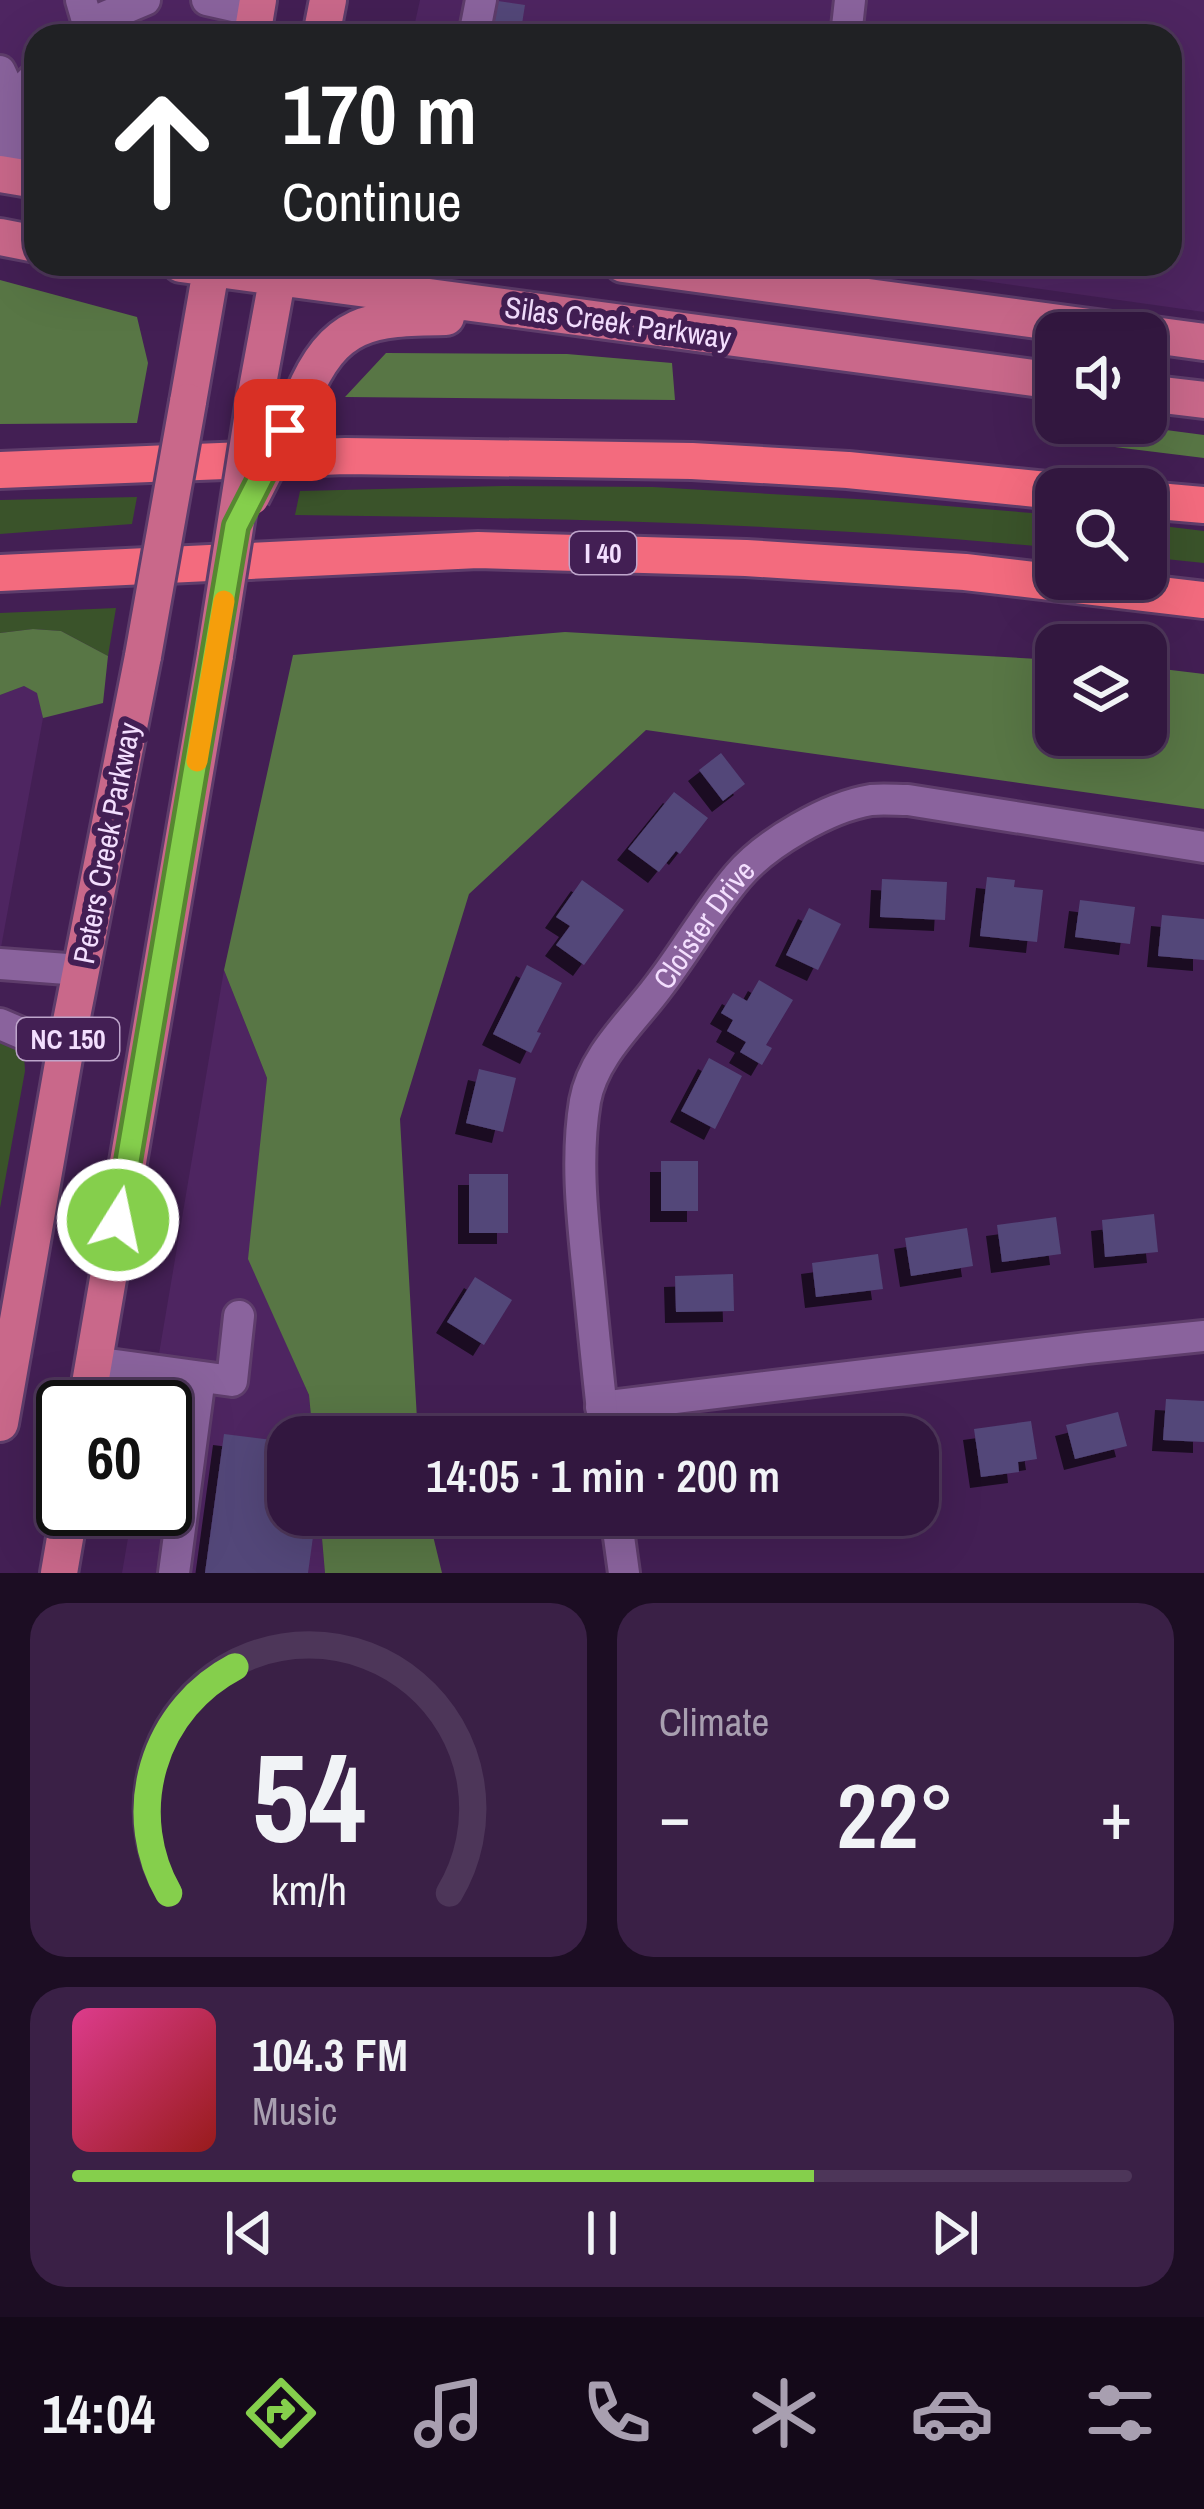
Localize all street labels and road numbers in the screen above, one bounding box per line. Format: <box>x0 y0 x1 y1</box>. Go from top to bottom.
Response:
street label: Silas Creek Parkway <box>502 286 735 358</box>
road number: I 40 <box>570 532 636 574</box>
street label: Peters Creek Parkway <box>63 718 149 967</box>
street label: Cloister Drive <box>644 851 763 997</box>
road number: NC 150 <box>17 1018 119 1060</box>

